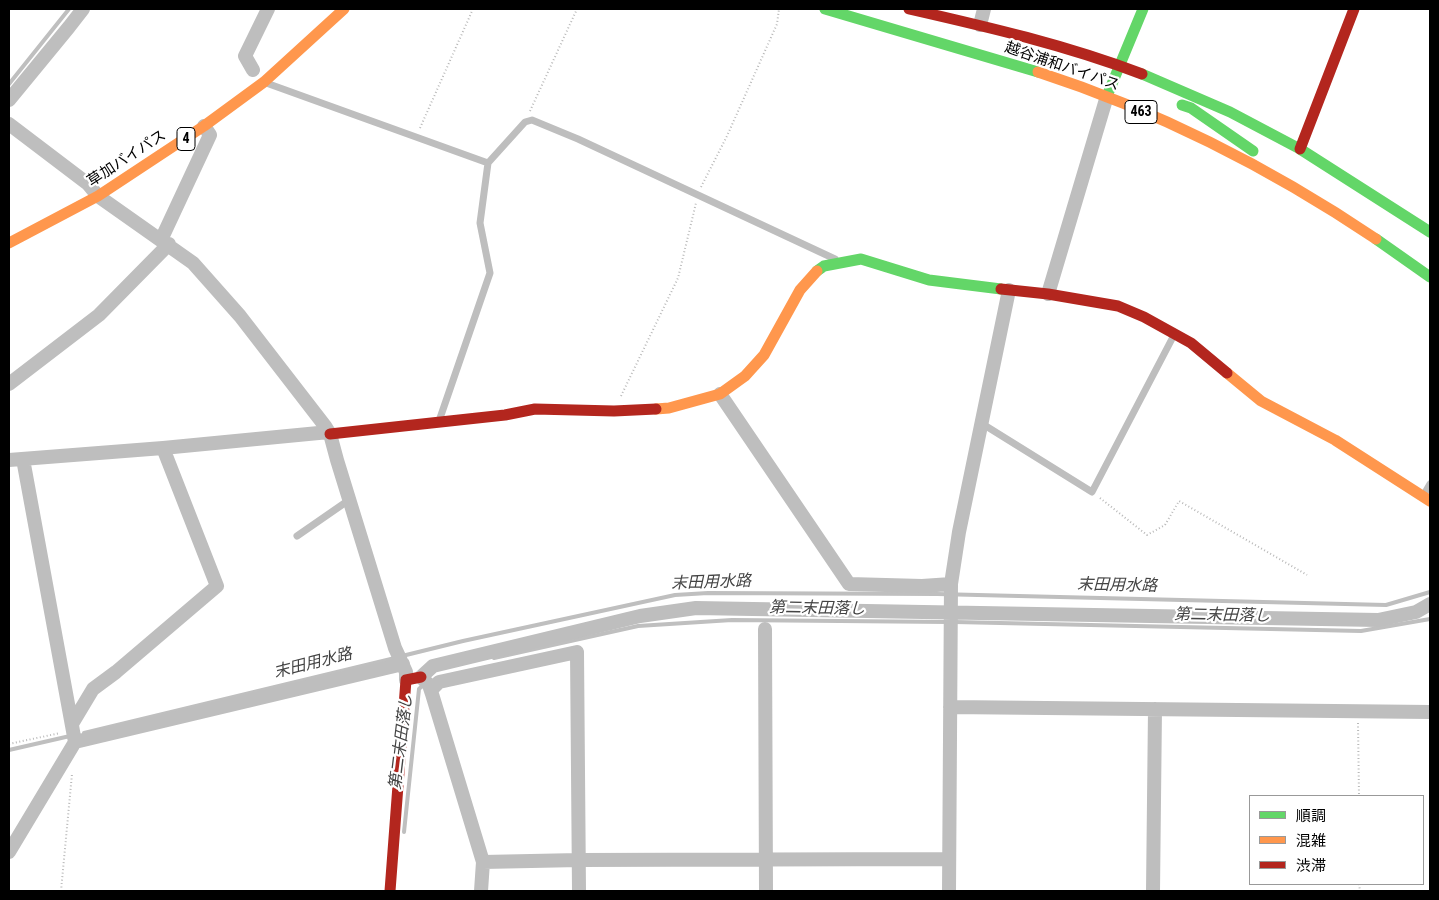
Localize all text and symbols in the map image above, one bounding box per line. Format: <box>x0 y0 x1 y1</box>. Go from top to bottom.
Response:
street label: 越谷浦和バイパス <box>1002 39 1122 95</box>
road number: 463 <box>1125 100 1157 124</box>
street label: 草加バイパス <box>84 127 170 191</box>
road number: 4 <box>177 128 195 150</box>
water label: 末田用水路 <box>671 572 751 594</box>
water label: 末田用水路 <box>1077 576 1157 596</box>
water label: 第二末田落し <box>769 599 865 619</box>
water label: 第二末田落し <box>1174 606 1270 626</box>
water label: 末田用水路 <box>272 645 354 683</box>
water label: 第二末田落し <box>387 693 417 791</box>
legend <box>1249 795 1424 885</box>
text: 順調 <box>1296 807 1326 825</box>
text: 混雑 <box>1296 832 1326 850</box>
text: 渋滞 <box>1296 857 1326 875</box>

